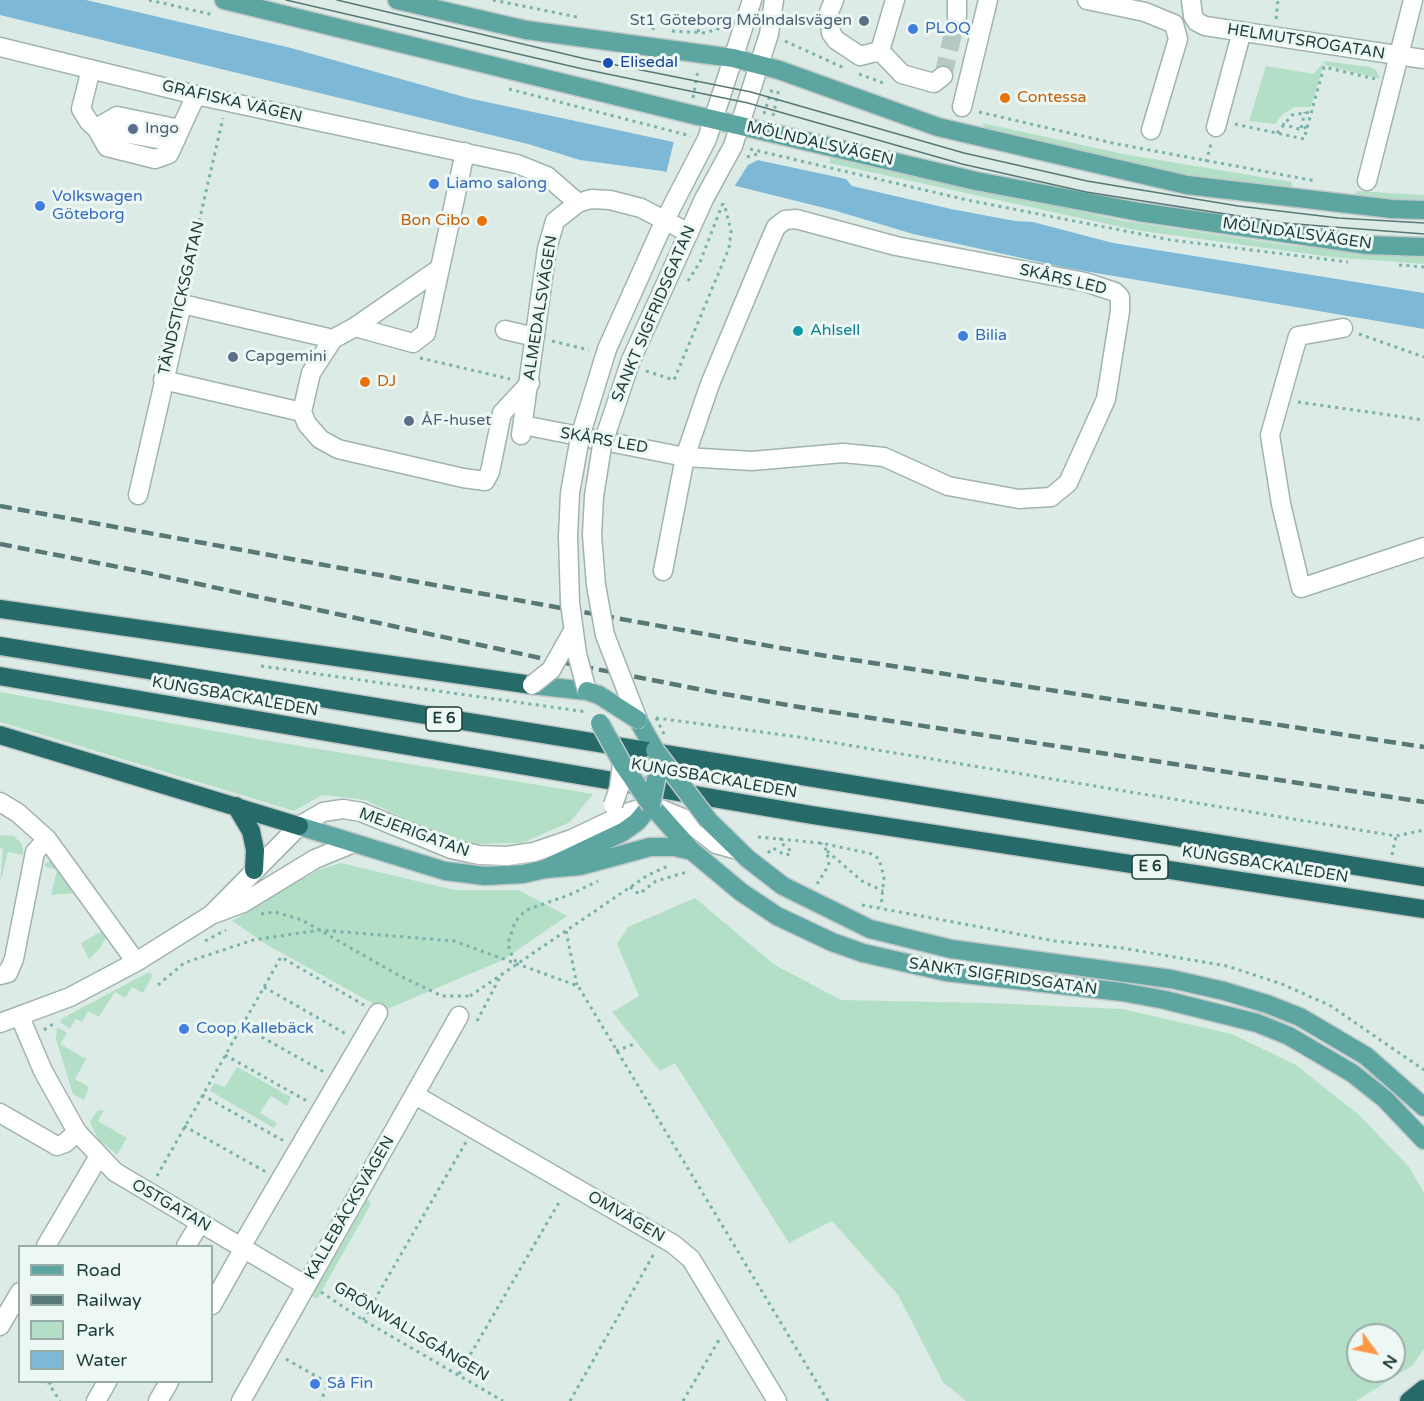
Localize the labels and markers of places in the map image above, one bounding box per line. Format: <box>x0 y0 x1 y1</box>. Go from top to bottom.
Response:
place label: St1 Göteborg Mölndalsvägen <box>630 11 852 31</box>
marker: St1 Göteborg Mölndalsvägen <box>857 14 871 28</box>
place label: PLOQ <box>925 19 971 39</box>
marker: PLOQ <box>906 22 920 36</box>
place label: Elisedal <box>620 53 678 73</box>
marker: Elisedal <box>601 56 615 70</box>
place label: Contessa <box>1017 88 1087 108</box>
marker: Contessa <box>998 91 1012 105</box>
place label: Ingo <box>145 119 179 139</box>
marker: Ingo <box>126 122 140 136</box>
place label: Liamo salong <box>446 174 547 194</box>
marker: Liamo salong <box>427 177 441 191</box>
place label: Volkswagen Göteborg <box>52 187 143 225</box>
marker: Volkswagen Göteborg <box>33 199 47 213</box>
place label: Bon Cibo <box>400 211 470 231</box>
marker: Bon Cibo <box>475 214 489 228</box>
place label: Ahlsell <box>810 321 860 341</box>
marker: Ahlsell <box>791 324 805 338</box>
place label: Bilia <box>975 326 1007 346</box>
marker: Bilia <box>956 329 970 343</box>
place label: Capgemini <box>245 347 327 367</box>
marker: Capgemini <box>226 350 240 364</box>
place label: DJ <box>377 372 396 392</box>
marker: DJ <box>358 375 372 389</box>
place label: ÅF-huset <box>421 411 491 431</box>
marker: ÅF-huset <box>402 414 416 428</box>
place label: Coop Kallebäck <box>196 1019 314 1039</box>
marker: Coop Kallebäck <box>177 1022 191 1036</box>
place label: Så Fin <box>327 1374 373 1394</box>
marker: Så Fin <box>308 1377 322 1391</box>

